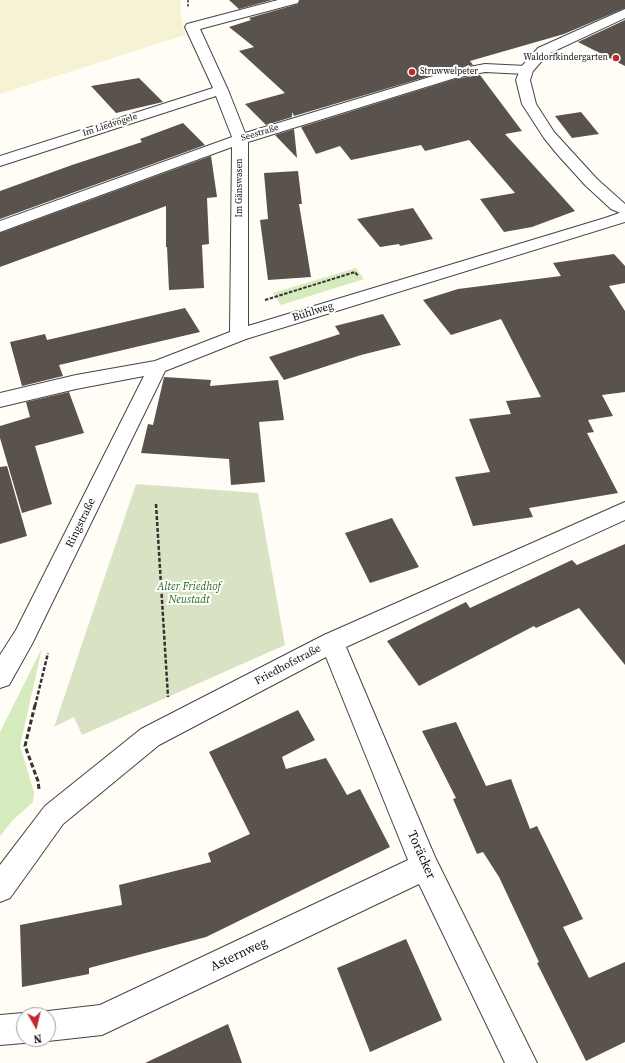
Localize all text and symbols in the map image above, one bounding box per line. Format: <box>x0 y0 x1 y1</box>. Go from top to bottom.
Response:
place label: Waldorfkindergarten <box>523 53 608 63</box>
marker: Waldorfkindergarten <box>611 53 621 63</box>
marker: Struwwelpeter <box>407 67 417 77</box>
place label: Struwwelpeter <box>420 67 478 77</box>
street label: Im Liedvögele <box>81 111 139 139</box>
street label: Seestraße <box>240 122 280 144</box>
street label: Im Gänswasen <box>235 159 245 217</box>
street label: Bühlweg <box>291 299 335 325</box>
street label: Ringstraße <box>63 496 99 550</box>
park label: Alter Friedhof Neustadt <box>157 580 221 606</box>
street label: Friedhofstraße <box>253 642 323 688</box>
street label: Toräcker <box>403 828 439 882</box>
street label: Asternweg <box>208 935 270 975</box>
north arrow <box>16 1007 56 1047</box>
text: N <box>33 1030 43 1046</box>

